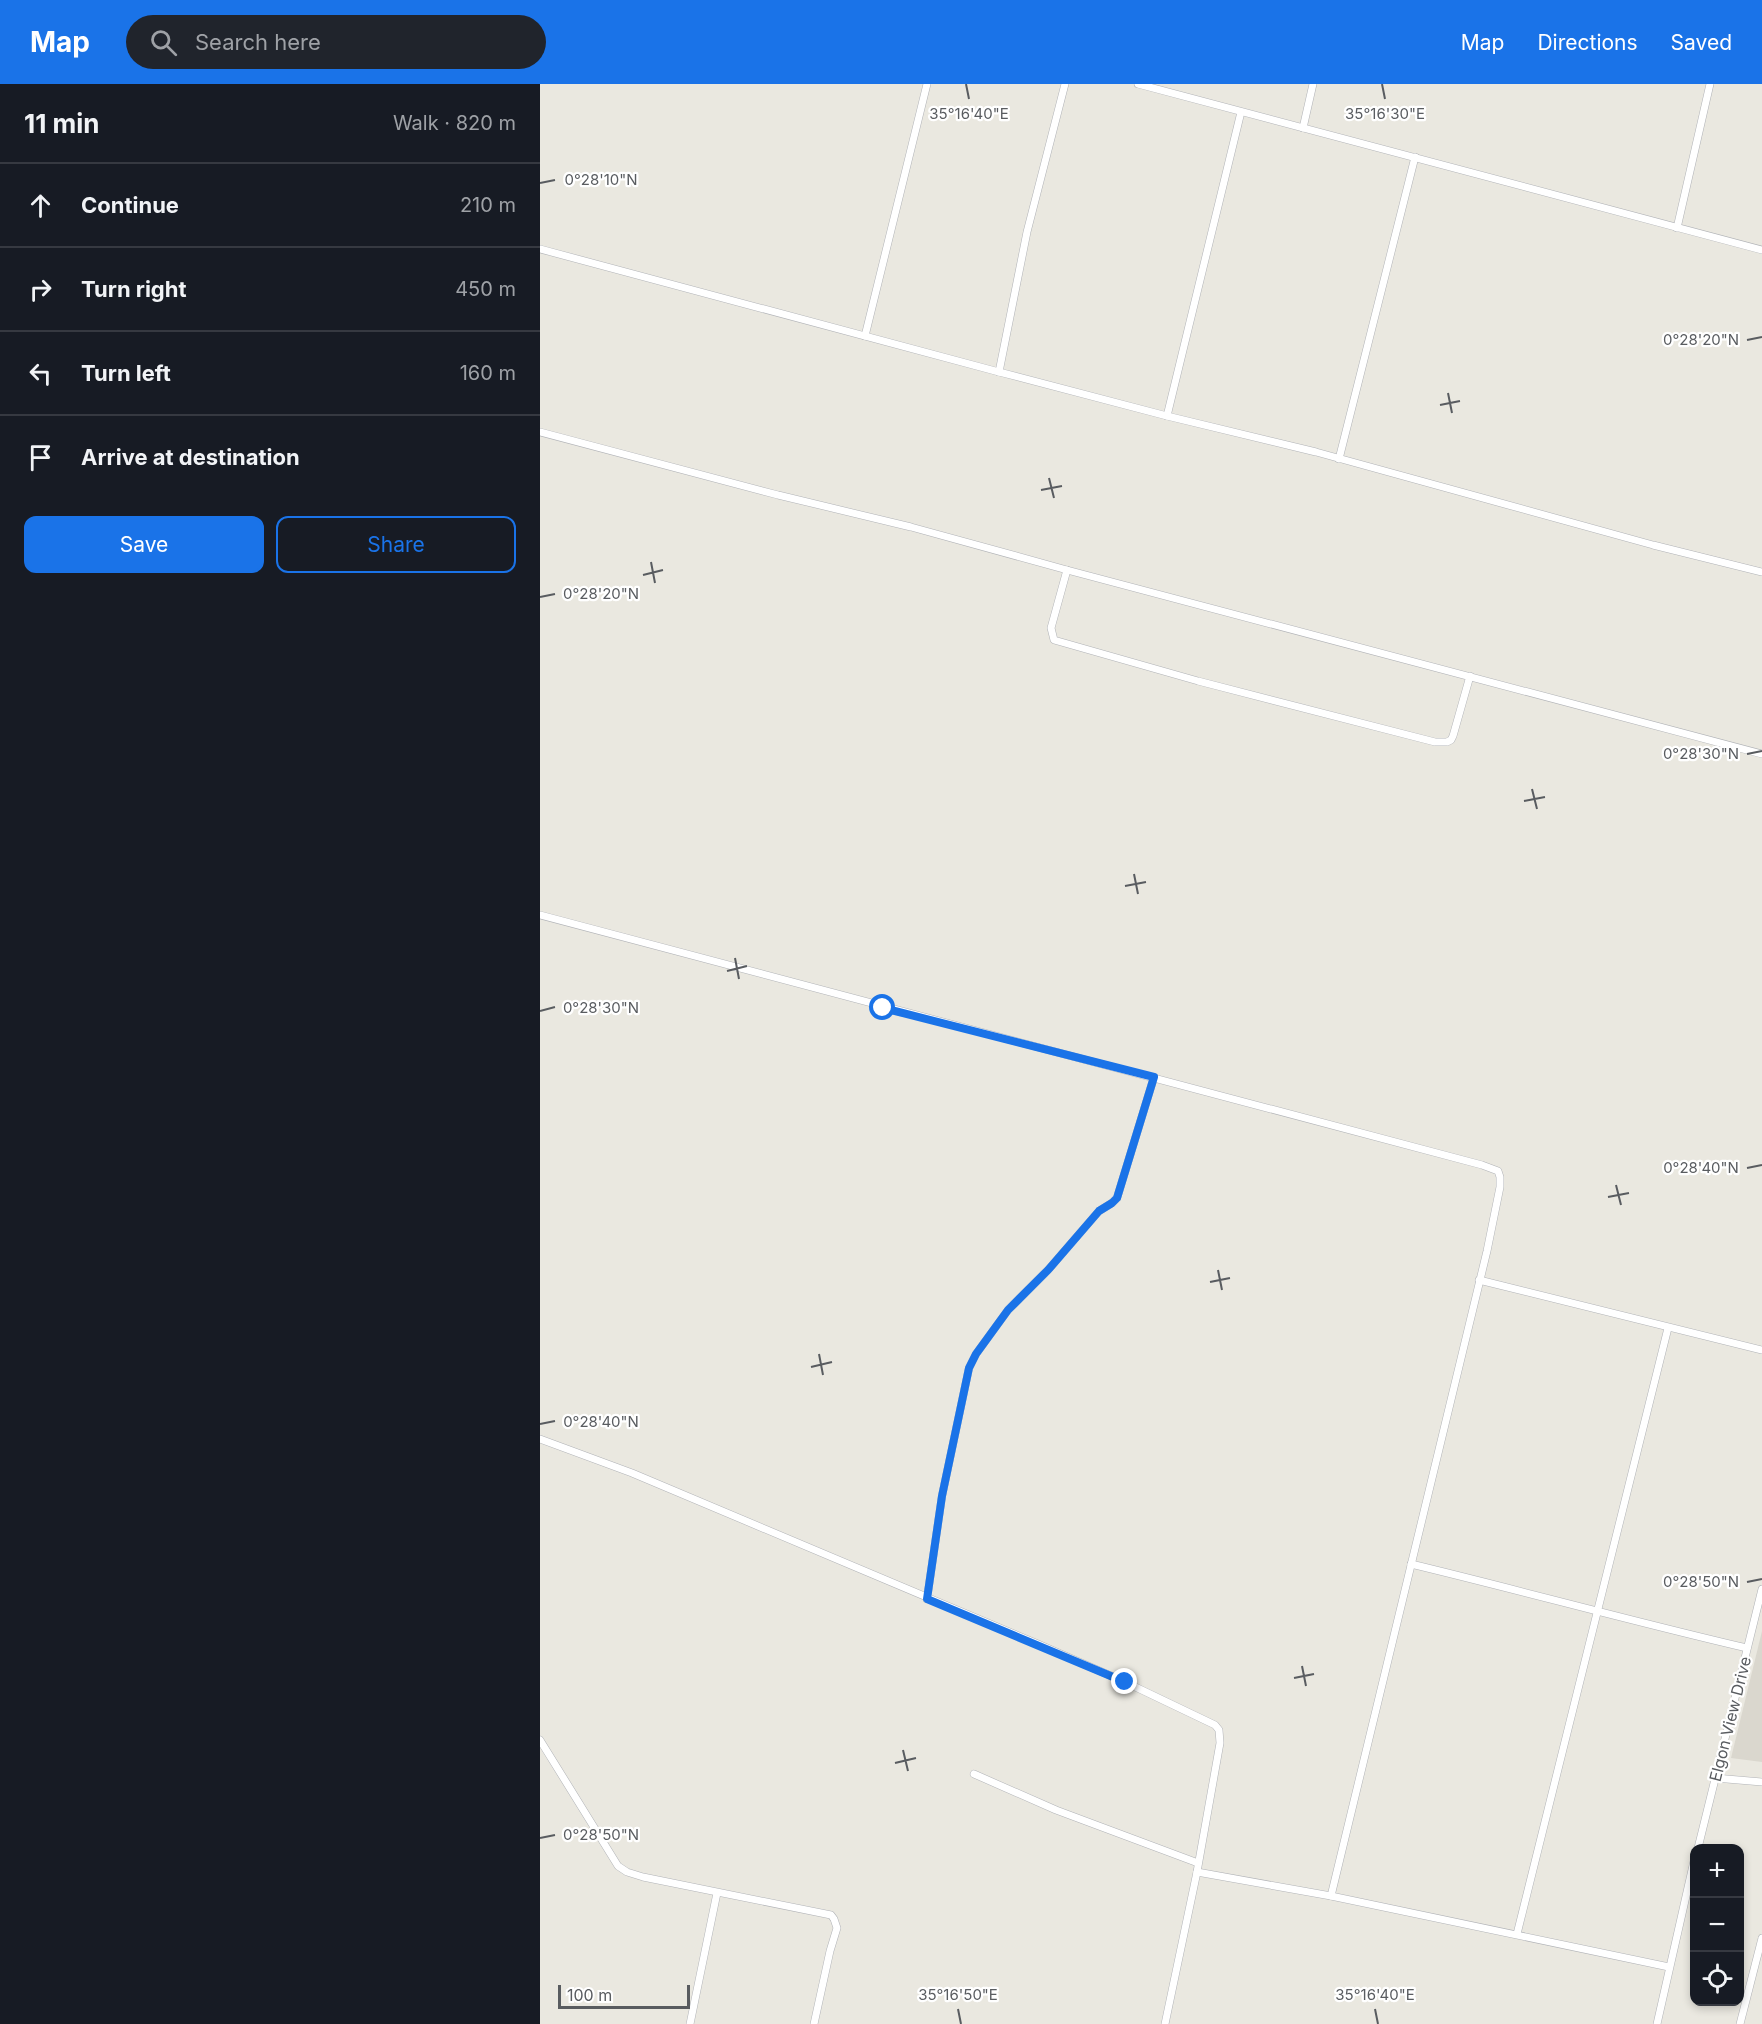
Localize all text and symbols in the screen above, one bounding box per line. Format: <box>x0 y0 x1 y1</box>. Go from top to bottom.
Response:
search box <box>126 15 546 69</box>
text: Map <box>30 25 90 59</box>
icon: search <box>147 26 180 59</box>
text: Search here <box>195 29 321 55</box>
text: Map <box>1461 30 1504 55</box>
text: Directions <box>1537 30 1638 55</box>
text: Saved <box>1671 30 1732 55</box>
text: 35°16'40"E <box>929 104 1009 123</box>
text: 35°16'30"E <box>1345 104 1425 123</box>
text: 11 min <box>24 108 100 139</box>
text: Walk · 820 m <box>393 111 516 135</box>
text: 0°28'10"N <box>564 170 638 189</box>
icon: ahead <box>24 189 57 222</box>
text: Continue <box>81 192 179 218</box>
text: 210 m <box>460 193 516 217</box>
icon: right <box>24 273 57 306</box>
text: Turn right <box>81 276 187 302</box>
text: 450 m <box>455 277 516 301</box>
text: 0°28'20"N <box>1663 330 1739 349</box>
icon: left <box>24 357 57 390</box>
text: Turn left <box>81 360 171 386</box>
text: 160 m <box>460 361 516 385</box>
icon: arrive <box>24 441 57 474</box>
text: Arrive at destination <box>81 444 300 470</box>
button: Save <box>24 516 264 573</box>
button: Share <box>276 516 516 573</box>
text: 0°28'20"N <box>563 584 639 603</box>
text: 0°28'30"N <box>1663 744 1739 763</box>
route start <box>869 994 895 1020</box>
text: 0°28'30"N <box>563 998 639 1017</box>
text: 0°28'40"N <box>1663 1158 1739 1177</box>
text: 0°28'40"N <box>563 1412 639 1431</box>
text: 0°28'50"N <box>1663 1572 1739 1591</box>
street label: Elgon View Drive <box>1705 1654 1755 1784</box>
route end <box>1111 1668 1137 1694</box>
text: 0°28'50"N <box>563 1825 639 1844</box>
map controls <box>1690 1844 1744 2006</box>
button: + <box>1690 1844 1744 1898</box>
button: − <box>1690 1898 1744 1952</box>
button: locate <box>1690 1952 1744 2006</box>
scale bar <box>558 1982 690 2010</box>
text: 100 m <box>567 1985 612 2005</box>
text: 35°16'50"E <box>918 1985 998 2004</box>
text: 35°16'40"E <box>1335 1985 1415 2004</box>

